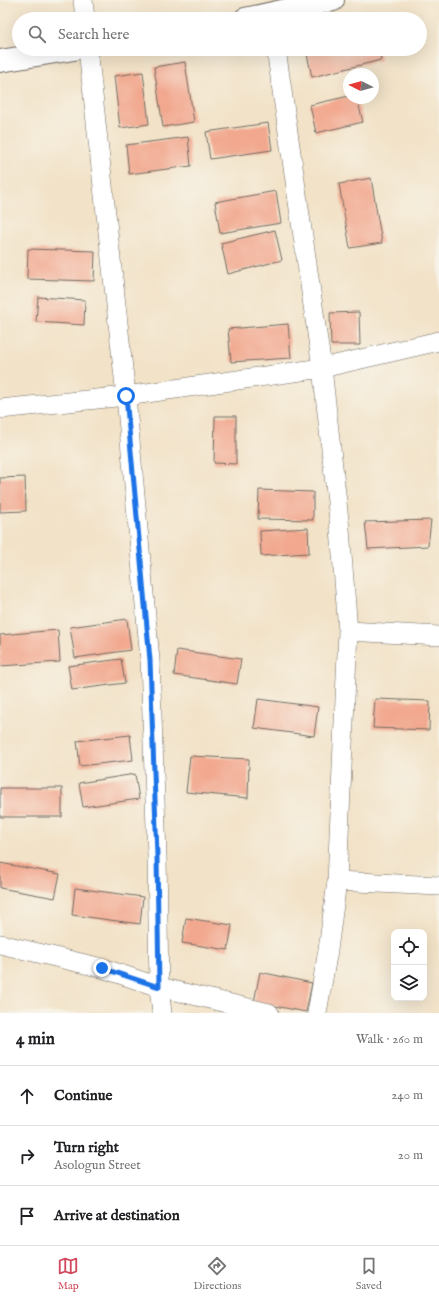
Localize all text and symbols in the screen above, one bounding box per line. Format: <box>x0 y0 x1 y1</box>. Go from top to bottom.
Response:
search box <box>12 12 427 56</box>
icon: search <box>26 23 48 45</box>
text: Search here <box>58 25 129 44</box>
north arrow <box>343 68 379 104</box>
route start <box>117 387 135 405</box>
map controls <box>391 929 427 1001</box>
button: locate <box>391 929 427 965</box>
route end <box>93 959 111 977</box>
button: layers <box>391 965 427 1001</box>
text: 4 min <box>16 1029 55 1050</box>
text: Walk · 260 m <box>356 1031 423 1048</box>
icon: ahead <box>16 1085 38 1107</box>
text: Continue <box>54 1086 112 1105</box>
text: 240 m <box>391 1087 423 1104</box>
text: Turn right <box>54 1138 119 1157</box>
icon: right <box>16 1145 38 1167</box>
text: 20 m <box>398 1147 423 1164</box>
text: Asologun Street <box>54 1157 141 1174</box>
icon: arrive <box>16 1205 38 1227</box>
text: Arrive at destination <box>54 1206 180 1225</box>
tab: Map <box>57 1255 79 1293</box>
tab: Directions <box>194 1255 241 1293</box>
tab: Saved <box>356 1255 382 1293</box>

